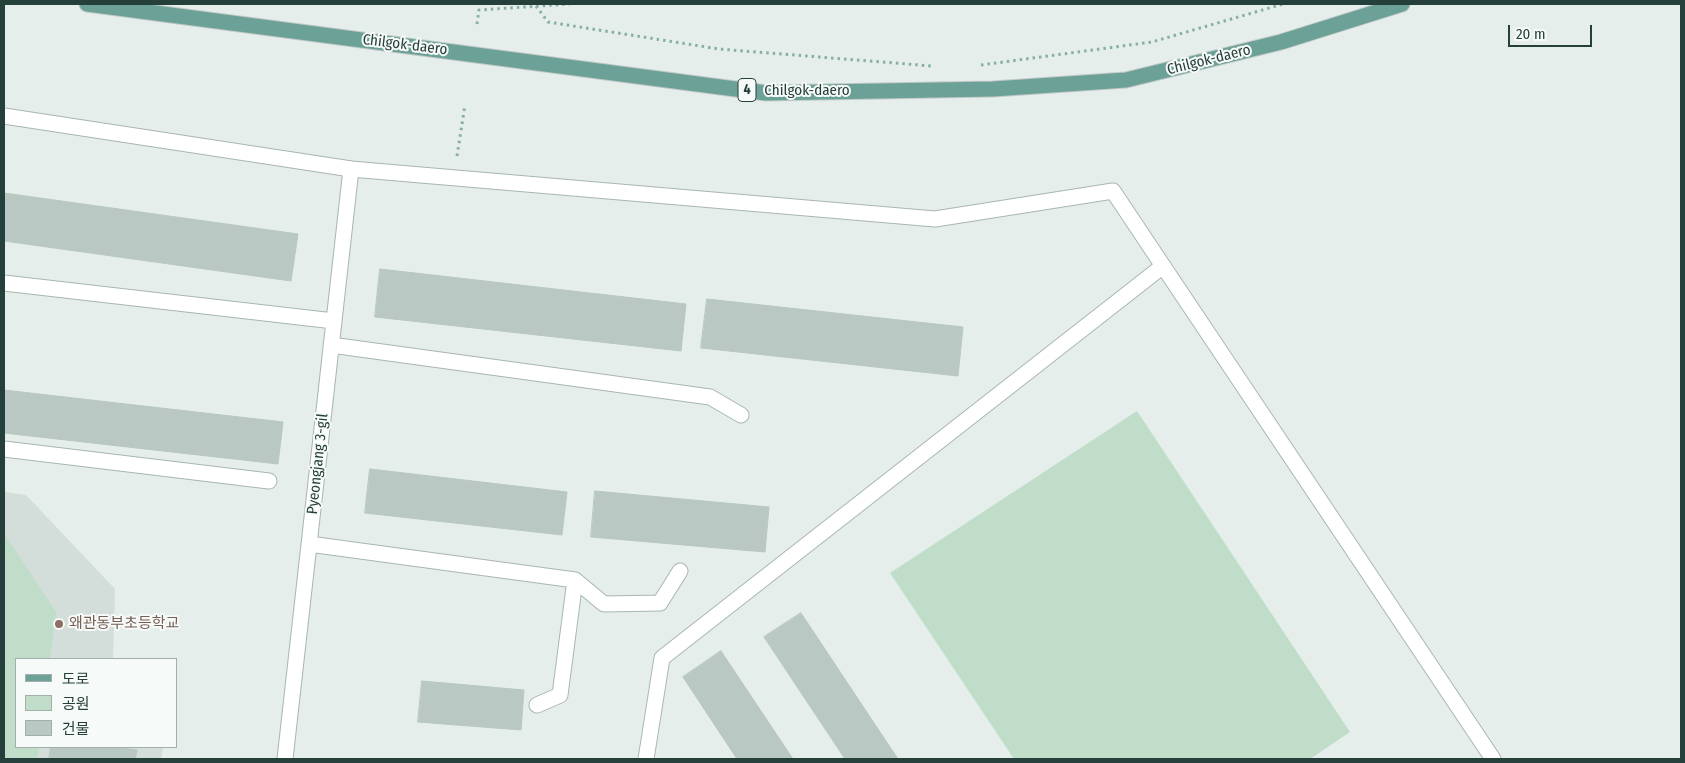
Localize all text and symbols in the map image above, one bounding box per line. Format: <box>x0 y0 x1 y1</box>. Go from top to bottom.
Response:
scale bar <box>1510 15 1594 47</box>
text: 20 m <box>1516 25 1546 43</box>
street label: Chilgok-daero <box>362 31 448 59</box>
street label: Chilgok-daero <box>1165 41 1253 79</box>
road number: 4 <box>738 78 756 102</box>
street label: Chilgok-daero <box>764 82 850 100</box>
street label: Pyeongjang 3-gil <box>304 413 332 515</box>
place label: 왜관동부초등학교 <box>69 615 179 633</box>
marker: 왜관동부초등학교 <box>53 618 65 630</box>
legend <box>15 658 178 748</box>
text: 도로 <box>62 670 90 688</box>
text: 공원 <box>62 695 90 713</box>
text: 건물 <box>62 720 90 738</box>

